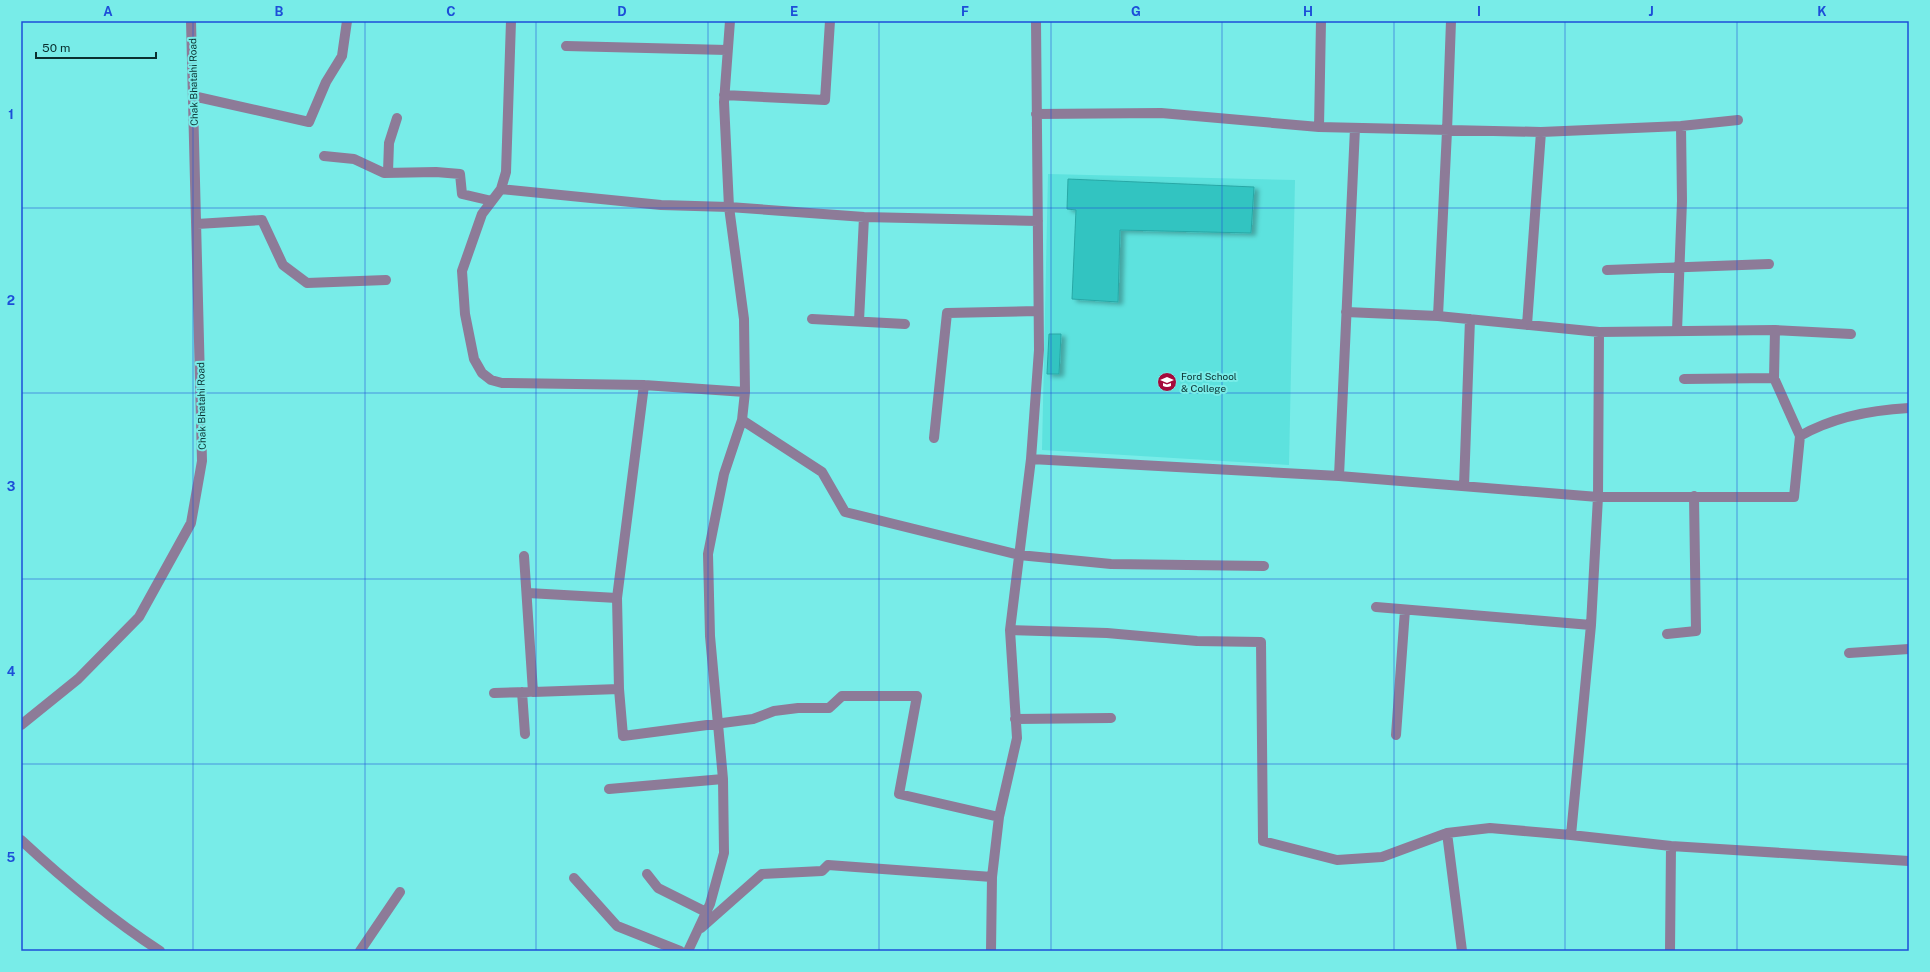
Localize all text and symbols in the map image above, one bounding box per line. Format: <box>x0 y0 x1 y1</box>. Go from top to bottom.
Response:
text: A <box>103 4 113 19</box>
text: B <box>275 4 284 19</box>
text: C <box>446 4 456 19</box>
text: D <box>617 4 627 19</box>
text: E <box>790 4 798 19</box>
text: F <box>961 4 969 19</box>
text: G <box>1131 4 1141 19</box>
text: H <box>1303 4 1313 19</box>
text: I <box>1477 4 1481 19</box>
text: J <box>1648 4 1654 19</box>
text: K <box>1817 4 1827 19</box>
scale bar <box>36 34 156 60</box>
street label: Chak Bhatahi Road <box>186 38 200 126</box>
text: 50 m <box>42 41 70 55</box>
text: 1 <box>8 107 14 122</box>
text: 2 <box>7 293 15 308</box>
street label: Chak Bhatahi Road <box>194 362 208 450</box>
place label: Ford School & College <box>1181 370 1237 394</box>
school or university icon: Ford School & College <box>1156 371 1178 393</box>
text: 3 <box>7 479 16 494</box>
text: 4 <box>7 664 16 679</box>
text: 5 <box>7 850 16 865</box>

